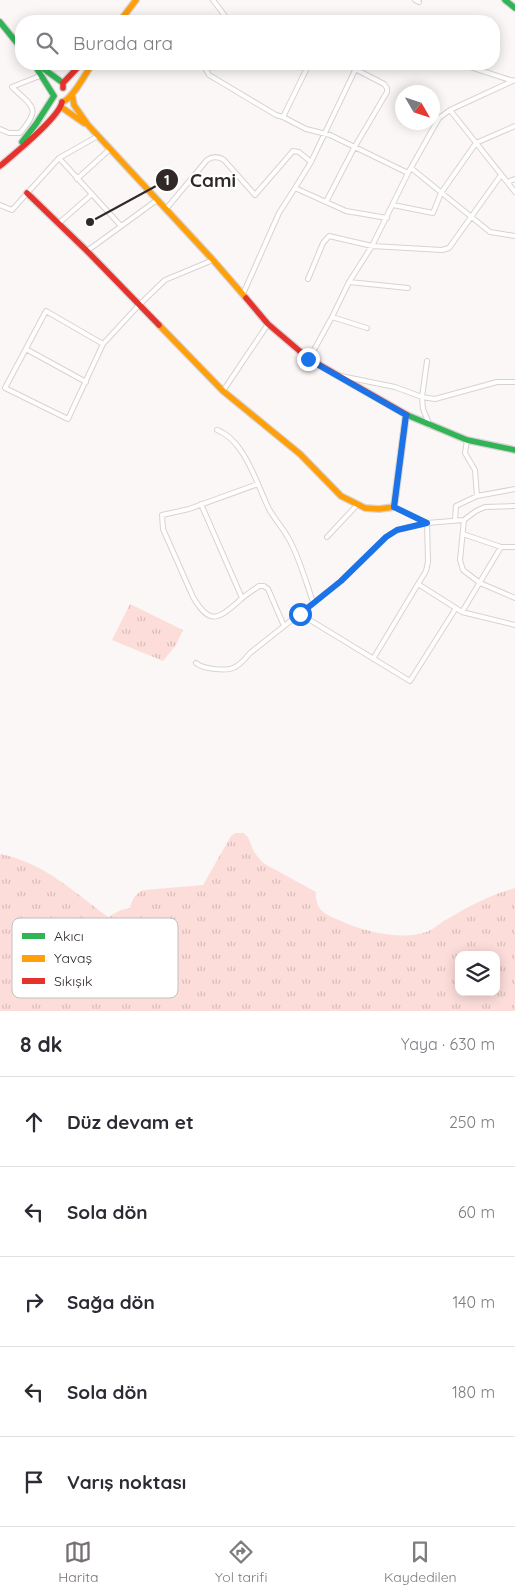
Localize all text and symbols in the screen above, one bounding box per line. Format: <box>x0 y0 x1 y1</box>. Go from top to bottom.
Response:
search box <box>15 15 500 70</box>
icon: search <box>33 29 61 57</box>
text: Burada ara <box>73 31 173 55</box>
north arrow <box>395 85 440 130</box>
callout: Cami <box>155 163 246 197</box>
text: Cami <box>190 168 236 192</box>
text: 1 <box>164 170 170 189</box>
route end <box>297 348 320 371</box>
route start <box>289 603 312 626</box>
legend <box>12 918 178 998</box>
text: Akıcı <box>54 927 84 945</box>
text: Yavaş <box>54 949 92 967</box>
map controls <box>455 951 500 996</box>
button: layers <box>455 951 500 996</box>
text: Sıkışık <box>54 972 92 990</box>
text: 8 dk <box>20 1031 63 1057</box>
text: Yaya · 630 m <box>401 1034 495 1054</box>
icon: ahead <box>20 1108 48 1136</box>
text: Düz devam et <box>67 1110 194 1134</box>
text: 250 m <box>449 1112 495 1132</box>
icon: left <box>20 1198 48 1226</box>
text: Sola dön <box>67 1200 148 1224</box>
text: 60 m <box>458 1202 495 1222</box>
icon: right <box>20 1288 48 1316</box>
text: Sağa dön <box>67 1290 155 1314</box>
text: 140 m <box>452 1292 495 1312</box>
icon: left <box>20 1378 48 1406</box>
text: Sola dön <box>67 1380 148 1404</box>
text: 180 m <box>452 1382 495 1402</box>
icon: arrive <box>20 1468 48 1496</box>
text: Varış noktası <box>67 1470 186 1494</box>
tab: Harita <box>58 1538 98 1586</box>
tab: Yol tarifi <box>215 1538 267 1586</box>
tab: Kaydedilen <box>384 1538 457 1586</box>

